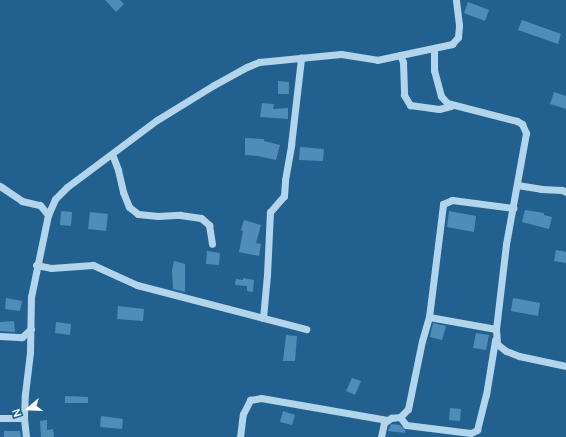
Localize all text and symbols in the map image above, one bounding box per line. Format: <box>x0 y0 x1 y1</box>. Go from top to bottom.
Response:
north arrow <box>8 389 48 429</box>
text: N <box>9 407 25 419</box>

